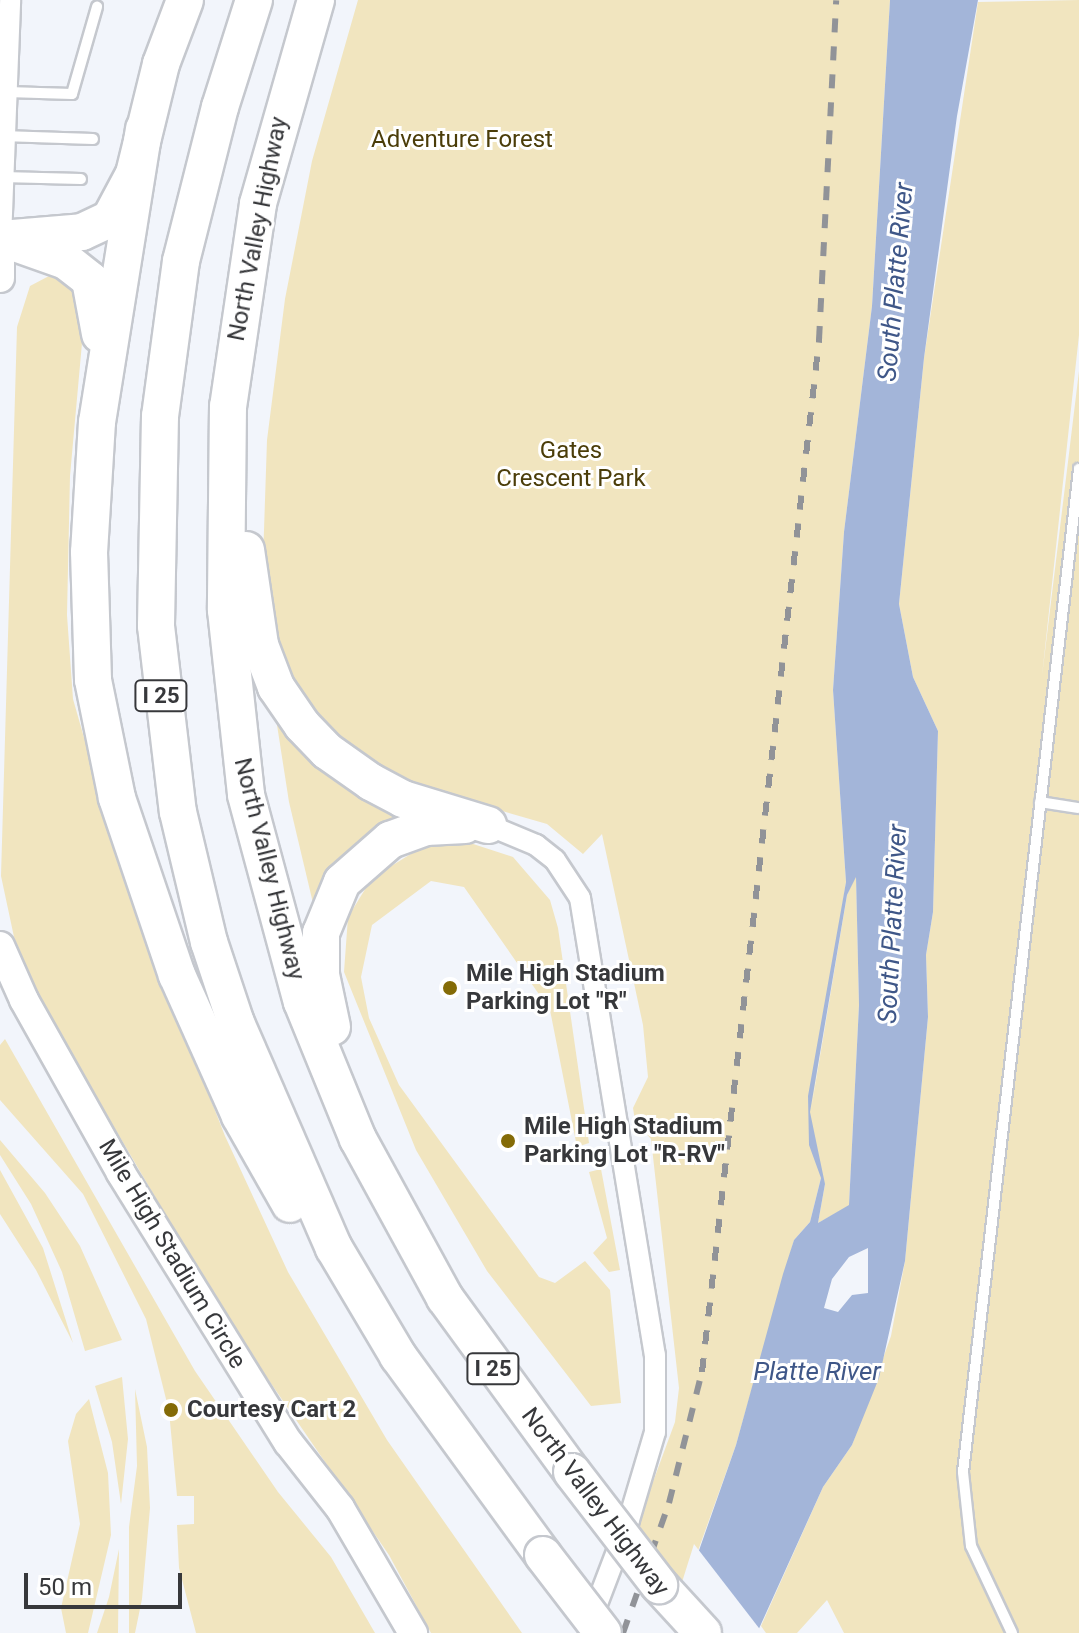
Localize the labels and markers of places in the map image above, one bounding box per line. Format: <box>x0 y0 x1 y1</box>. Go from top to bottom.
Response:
place label: Mile High Stadium Parking Lot "R" <box>466 960 665 1016</box>
marker: Mile High Stadium Parking Lot "R" <box>441 979 459 997</box>
place label: Mile High Stadium Parking Lot "R-RV" <box>524 1113 725 1169</box>
marker: Mile High Stadium Parking Lot "R-RV" <box>499 1132 517 1150</box>
place label: Courtesy Cart 2 <box>187 1396 356 1424</box>
marker: Courtesy Cart 2 <box>162 1401 180 1419</box>

